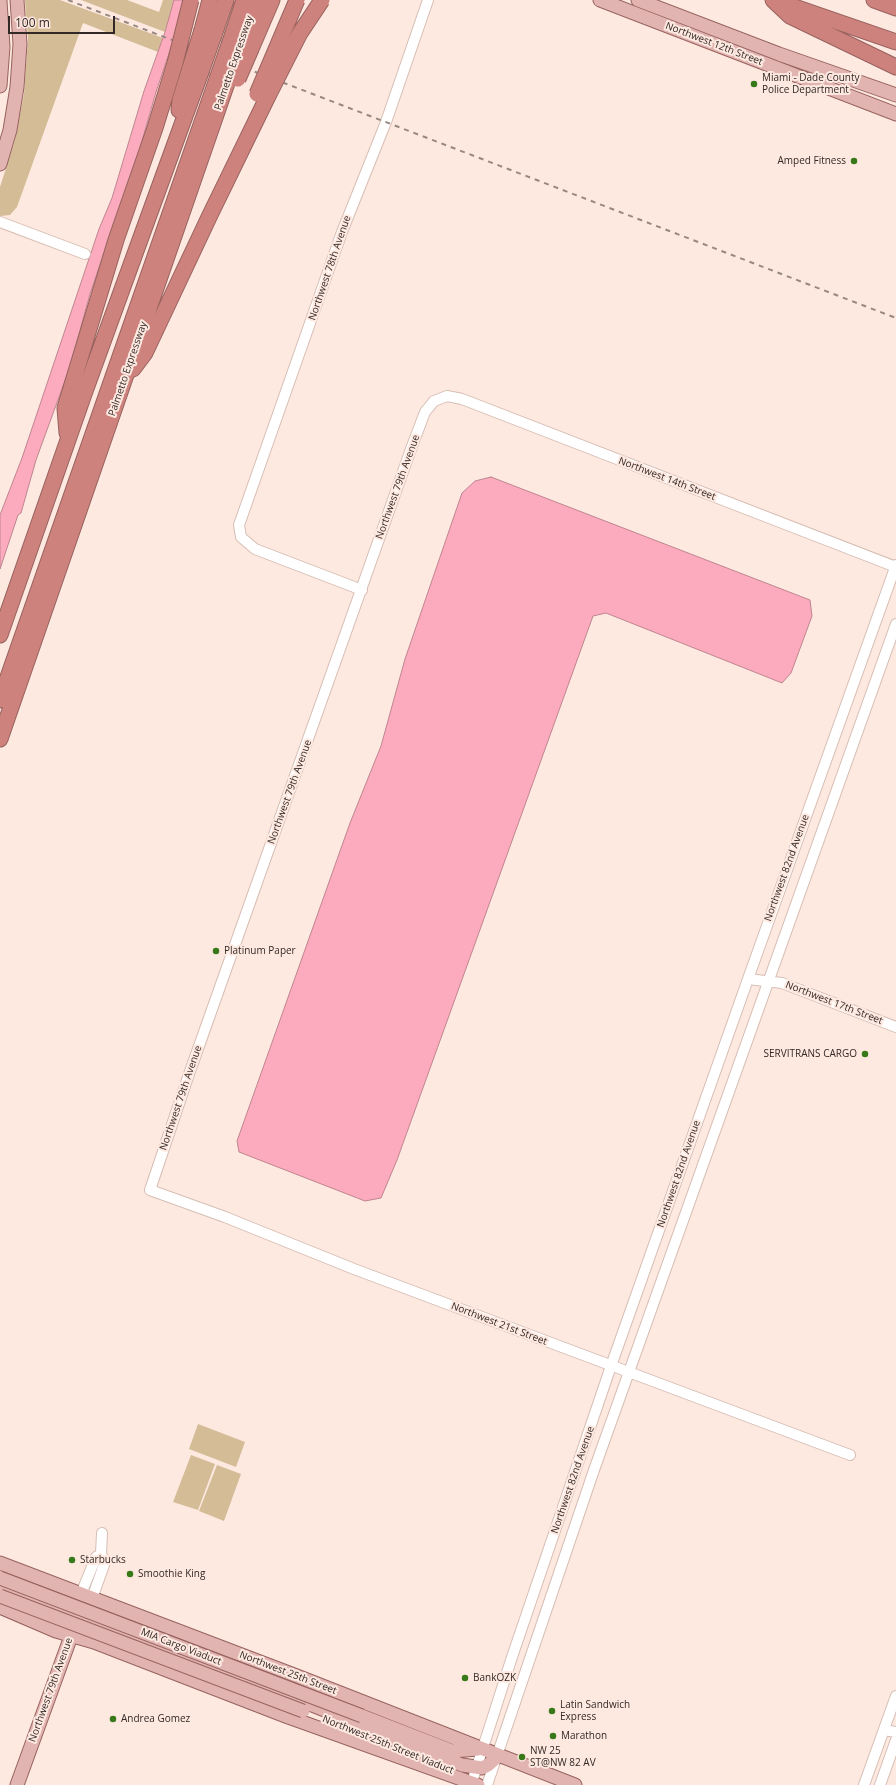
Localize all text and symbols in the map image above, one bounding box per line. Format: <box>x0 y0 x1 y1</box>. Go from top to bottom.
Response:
scale bar <box>10 8 117 34</box>
text: 100 m <box>15 14 50 31</box>
street label: Palmetto Expressway <box>212 14 256 112</box>
street label: Northwest 12th Street <box>664 20 764 68</box>
place label: Miami - Dade County Police Department <box>762 72 860 96</box>
marker: Miami - Dade County Police Department <box>749 79 759 89</box>
place label: Amped Fitness <box>777 155 846 167</box>
marker: Amped Fitness <box>849 156 859 166</box>
street label: Northwest 78th Avenue <box>306 214 354 322</box>
street label: Palmetto Expressway <box>106 320 150 418</box>
street label: Northwest 79th Avenue <box>374 433 422 541</box>
street label: Northwest 14th Street <box>617 455 717 503</box>
street label: Northwest 79th Avenue <box>266 738 314 846</box>
street label: Northwest 82nd Avenue <box>762 813 812 923</box>
place label: Platinum Paper <box>224 945 296 957</box>
marker: Platinum Paper <box>211 946 221 956</box>
street label: Northwest 17th Street <box>784 979 884 1027</box>
street label: Northwest 79th Avenue <box>157 1044 205 1152</box>
place label: SERVITRANS CARGO <box>764 1048 857 1060</box>
marker: SERVITRANS CARGO <box>860 1049 870 1059</box>
street label: Northwest 82nd Avenue <box>655 1119 703 1229</box>
street label: Northwest 21st Street <box>449 1300 549 1348</box>
street label: Northwest 82nd Avenue <box>549 1425 597 1535</box>
place label: Starbucks <box>80 1554 126 1566</box>
marker: Starbucks <box>67 1555 77 1565</box>
place label: Smoothie King <box>138 1568 205 1580</box>
marker: Smoothie King <box>125 1569 135 1579</box>
street label: MIA Cargo Viaduct <box>139 1626 223 1668</box>
street label: Northwest 79th Avenue <box>27 1636 75 1744</box>
street label: Northwest 25th Street <box>238 1649 338 1697</box>
place label: BankOZK <box>473 1672 516 1684</box>
marker: BankOZK <box>460 1673 470 1683</box>
place label: Latin Sandwich Express <box>560 1699 630 1722</box>
marker: Latin Sandwich Express <box>547 1706 557 1716</box>
place label: Andrea Gomez <box>121 1713 190 1725</box>
street label: Northwest 25th Street Viaduct <box>321 1713 455 1777</box>
marker: Andrea Gomez <box>108 1714 118 1724</box>
place label: Marathon <box>561 1730 607 1742</box>
marker: Marathon <box>548 1731 558 1741</box>
place label: NW 25 ST@NW 82 AV <box>530 1745 596 1768</box>
marker: NW 25 ST@NW 82 AV <box>517 1752 527 1762</box>

